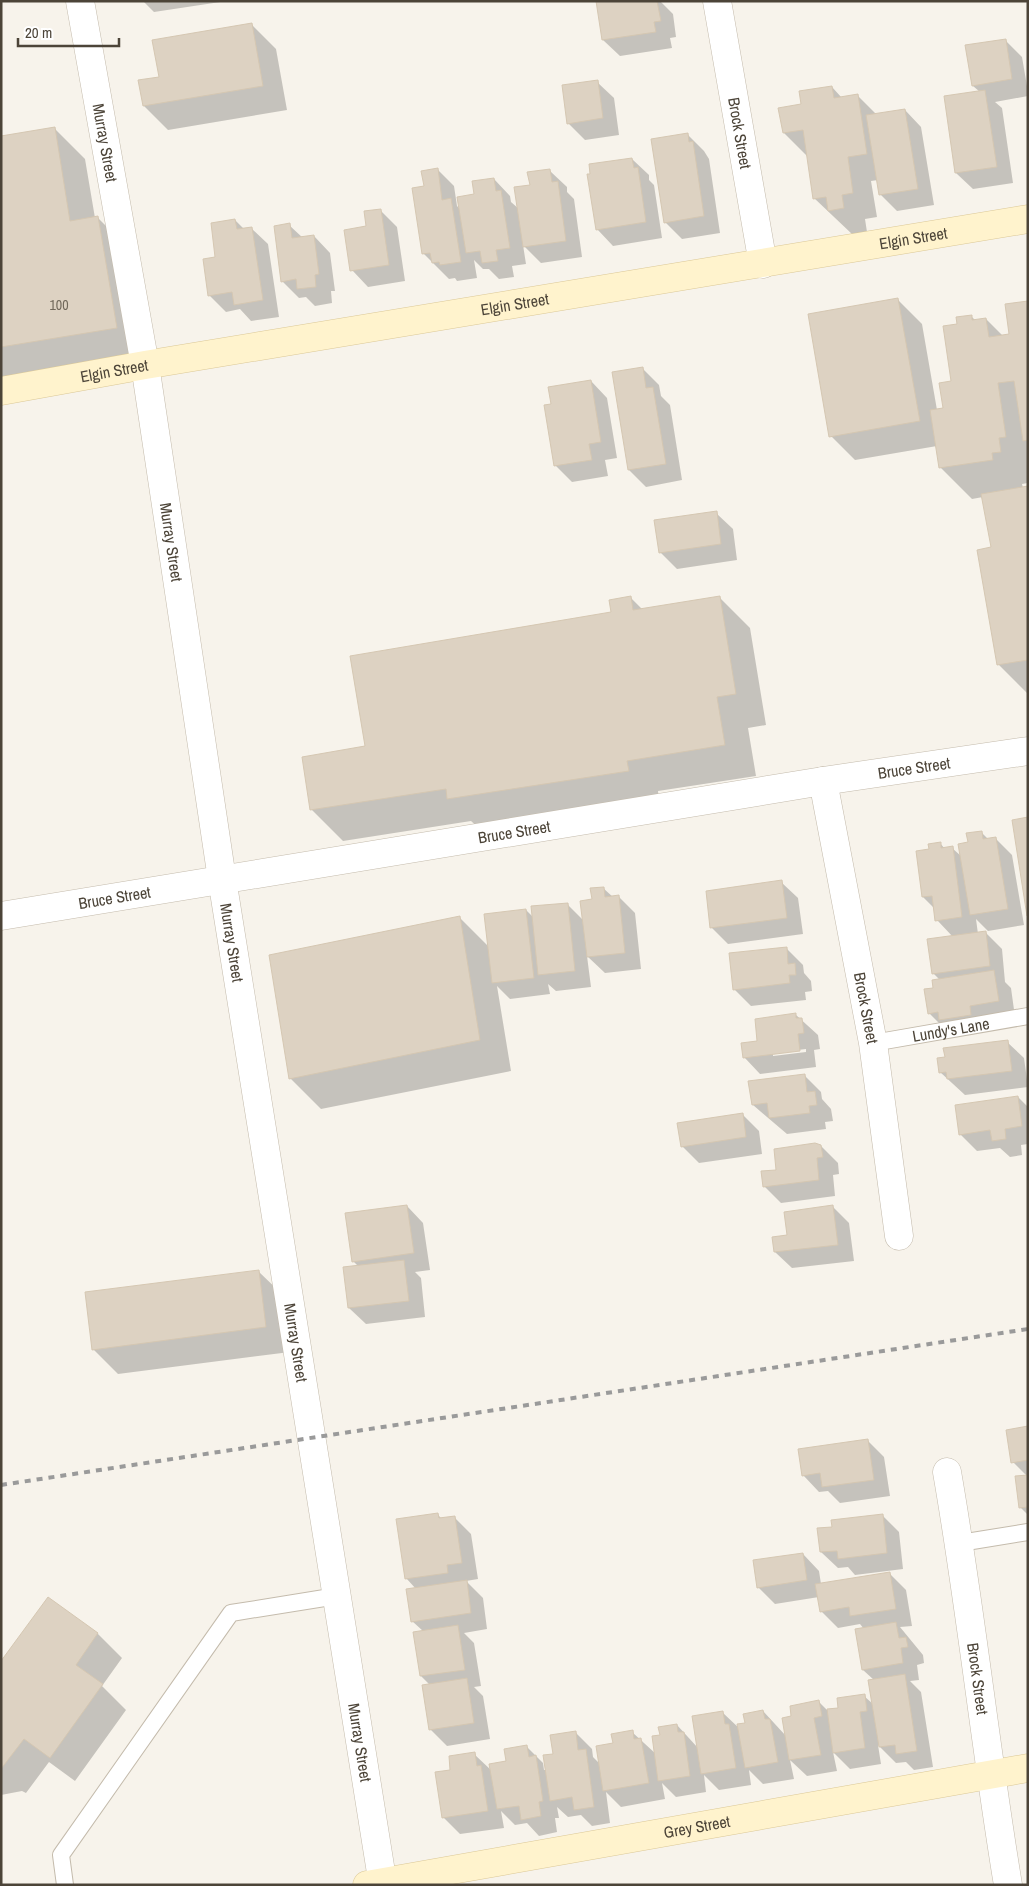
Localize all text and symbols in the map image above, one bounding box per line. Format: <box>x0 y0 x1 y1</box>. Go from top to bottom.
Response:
scale bar <box>18 15 119 47</box>
text: 20 m <box>25 22 52 43</box>
street label: Brock Street <box>723 96 757 171</box>
street label: Murray Street <box>87 102 123 184</box>
street label: Elgin Street <box>878 221 949 254</box>
street label: Elgin Street <box>479 287 551 320</box>
house number: 100 <box>49 296 69 314</box>
street label: Elgin Street <box>78 354 150 387</box>
street label: Murray Street <box>155 501 188 584</box>
street label: Bruce Street <box>876 751 952 784</box>
street label: Bruce Street <box>476 815 552 848</box>
street label: Bruce Street <box>77 881 153 914</box>
street label: Murray Street <box>215 902 249 984</box>
street label: Brock Street <box>849 970 884 1046</box>
street label: Lundy's Lane <box>911 1012 991 1047</box>
street label: Murray Street <box>279 1302 313 1384</box>
street label: Brock Street <box>962 1641 994 1716</box>
street label: Murray Street <box>343 1702 377 1784</box>
street label: Grey Street <box>662 1810 732 1843</box>

